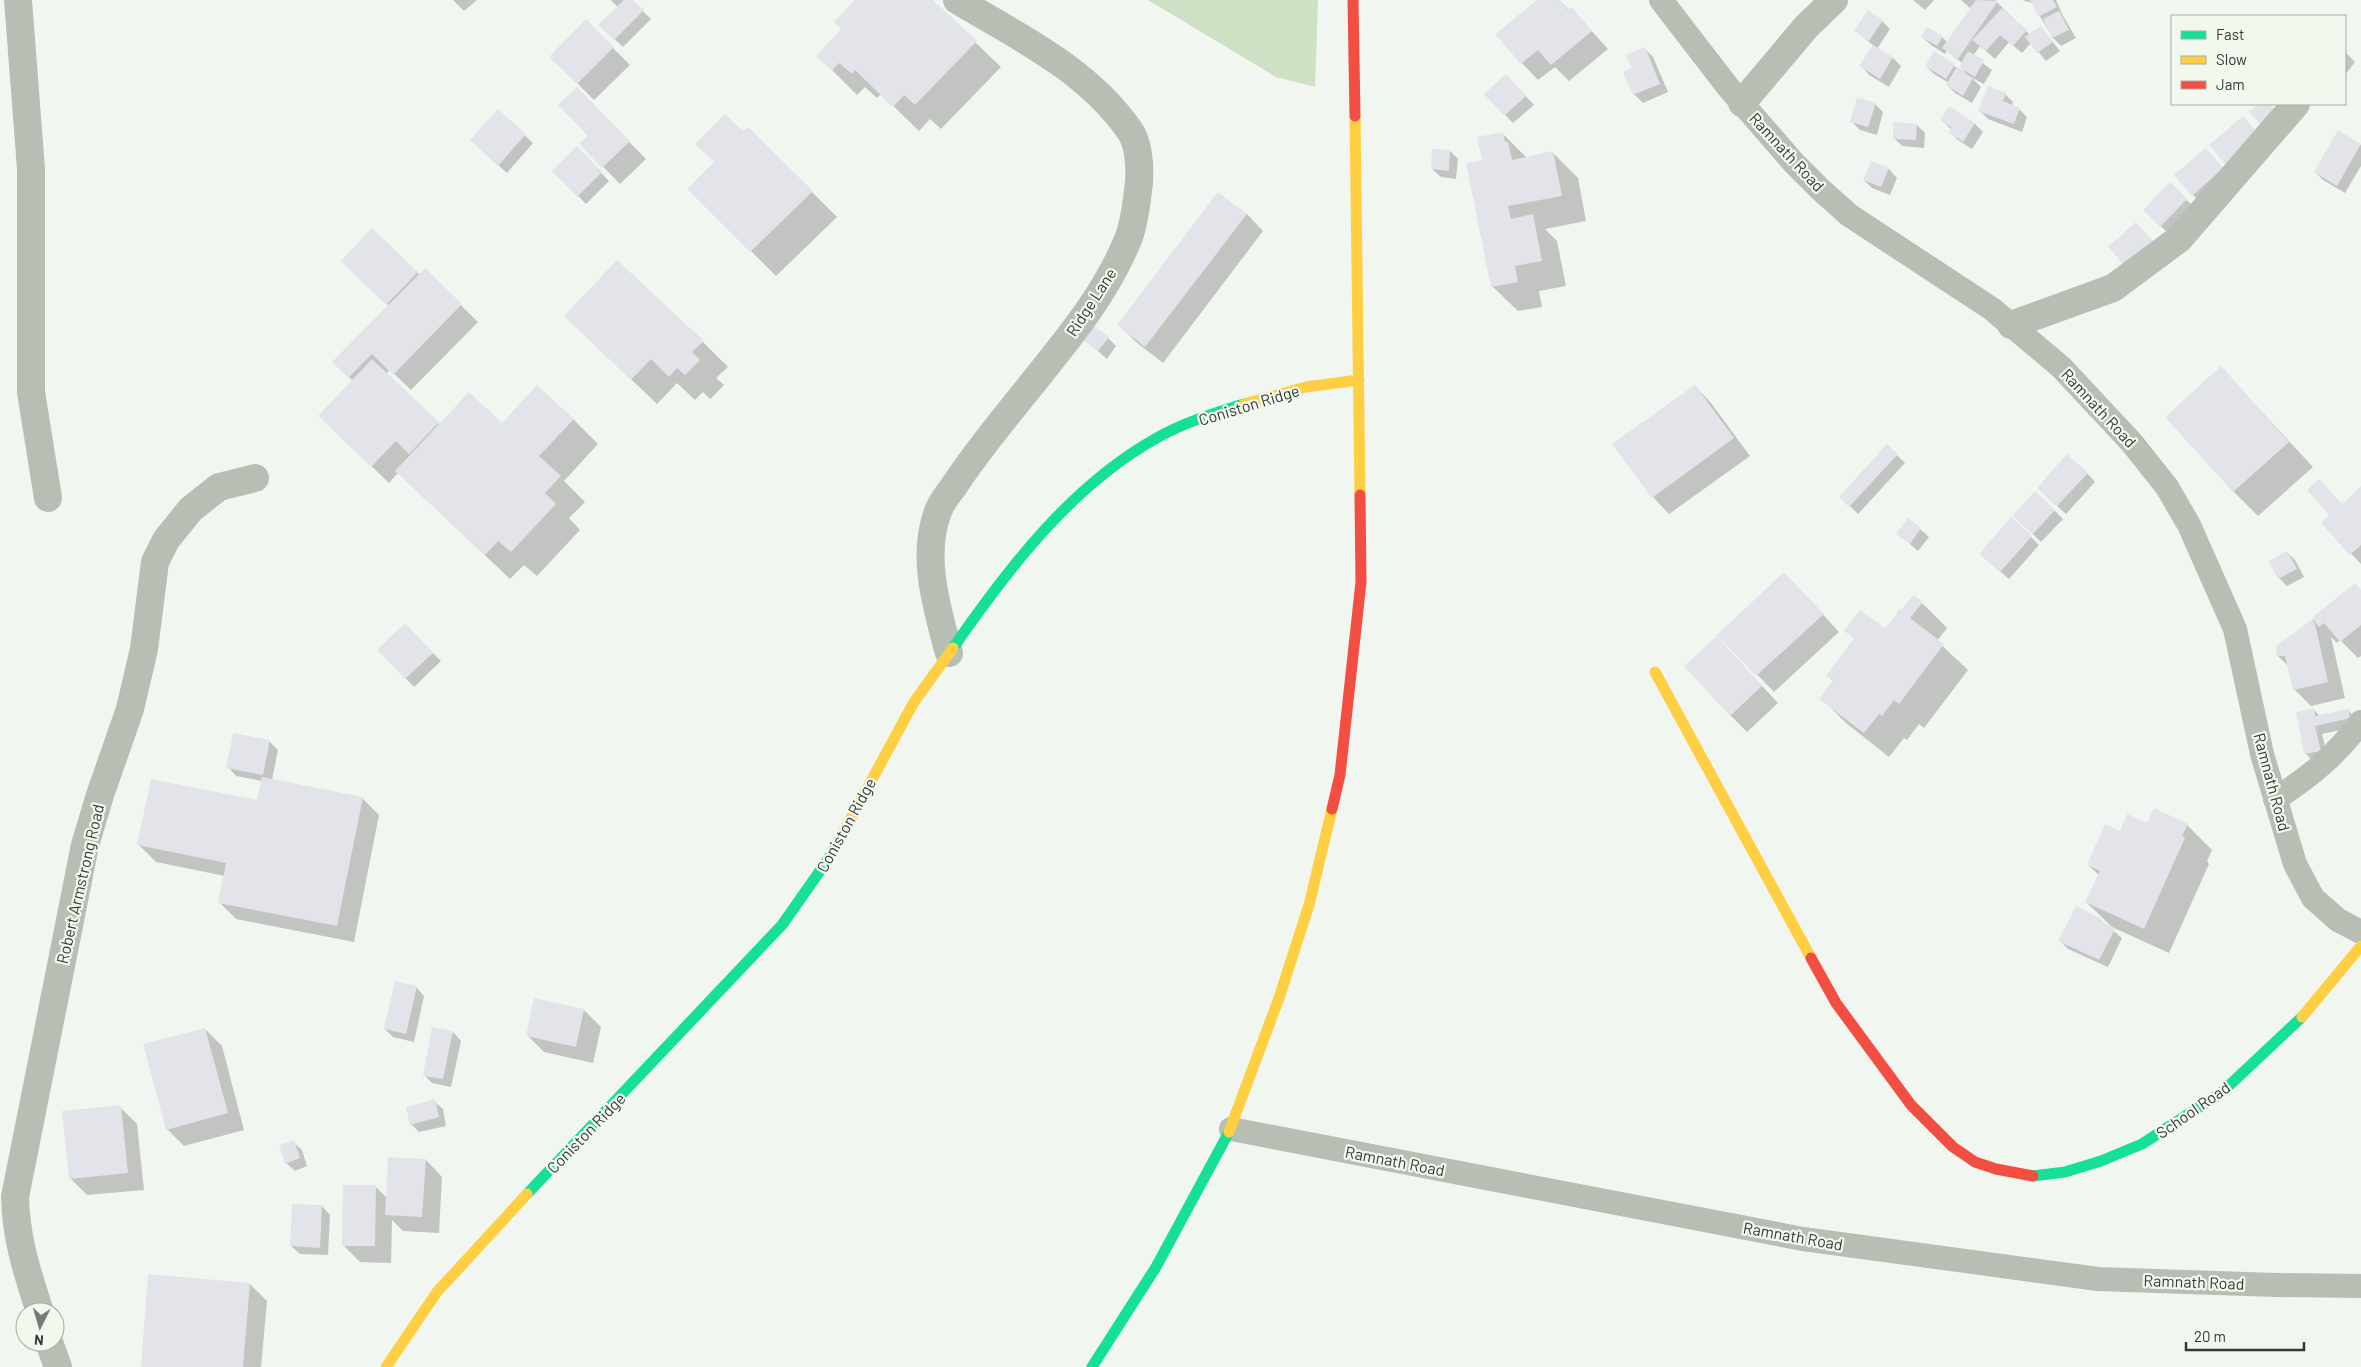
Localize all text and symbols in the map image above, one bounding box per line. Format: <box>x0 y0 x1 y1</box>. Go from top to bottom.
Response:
legend <box>2171 15 2346 105</box>
text: Fast <box>2216 25 2244 43</box>
text: Slow <box>2216 50 2247 68</box>
text: Jam <box>2216 75 2245 93</box>
street label: Ramnath Road <box>1746 108 1829 195</box>
street label: Ridge Lane <box>1062 264 1120 339</box>
street label: Ramnath Road <box>2058 364 2141 451</box>
street label: Coniston Ridge <box>1196 380 1302 429</box>
street label: Ramnath Road <box>2250 731 2295 833</box>
street label: Coniston Ridge <box>812 774 879 875</box>
street label: Robert Armstrong Road <box>52 802 107 966</box>
street label: School Road <box>2152 1077 2233 1142</box>
street label: Coniston Ridge <box>542 1088 629 1177</box>
street label: Ramnath Road <box>1344 1142 1446 1179</box>
street label: Ramnath Road <box>1742 1217 1844 1254</box>
street label: Ramnath Road <box>2143 1270 2245 1293</box>
north arrow <box>15 1302 65 1352</box>
scale bar <box>2186 1320 2304 1352</box>
text: 20 m <box>2194 1327 2226 1345</box>
text: N <box>33 1332 44 1349</box>

